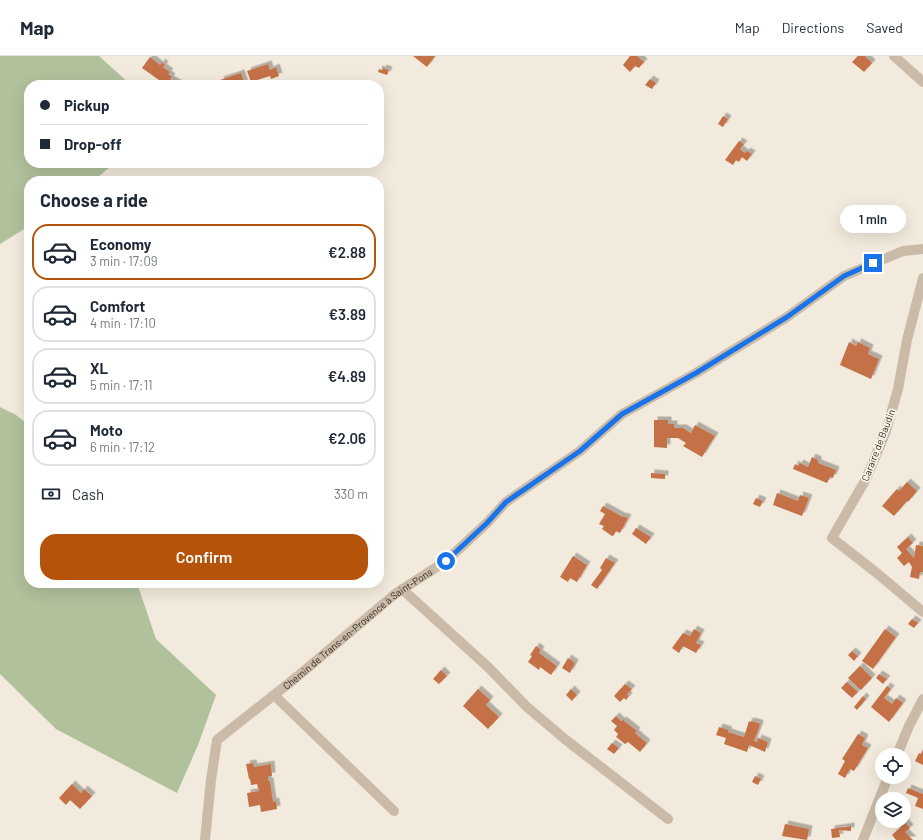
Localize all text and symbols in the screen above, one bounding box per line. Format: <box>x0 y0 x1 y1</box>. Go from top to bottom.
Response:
text: Map <box>20 16 54 39</box>
text: Map <box>735 19 760 36</box>
text: Directions <box>782 19 844 36</box>
text: Saved <box>866 19 903 36</box>
text: Pickup <box>64 96 110 114</box>
text: Drop-off <box>64 135 122 153</box>
text: Choose a ride <box>40 189 148 211</box>
callout: 1 min <box>840 205 906 233</box>
text: 1 min <box>859 211 887 227</box>
icon: car <box>42 234 78 270</box>
text: Economy <box>90 235 151 253</box>
text: €2.88 <box>328 243 366 261</box>
text: 3 min · 17:09 <box>90 253 158 269</box>
route end <box>864 254 882 272</box>
icon: car <box>42 296 78 332</box>
text: Comfort <box>90 297 145 315</box>
text: €3.89 <box>329 305 366 323</box>
text: 4 min · 17:10 <box>90 315 156 331</box>
icon: car <box>42 358 78 394</box>
text: XL <box>90 359 108 377</box>
text: €4.89 <box>328 367 366 385</box>
text: 5 min · 17:11 <box>90 377 153 393</box>
street label: Caraire de Baudin <box>859 407 897 483</box>
icon: car <box>42 420 78 456</box>
text: Moto <box>90 421 123 439</box>
text: €2.06 <box>328 429 366 447</box>
text: 6 min · 17:12 <box>90 439 155 455</box>
icon: cash <box>40 483 62 505</box>
text: Cash <box>72 485 104 503</box>
text: 330 m <box>334 486 368 502</box>
button: Confirm <box>40 534 368 580</box>
route start <box>437 552 455 570</box>
street label: Chemin de Trans-en-Provence à Saint-Pons <box>280 566 434 692</box>
map controls <box>875 748 911 828</box>
button: locate <box>875 748 911 784</box>
button: layers <box>875 792 911 828</box>

